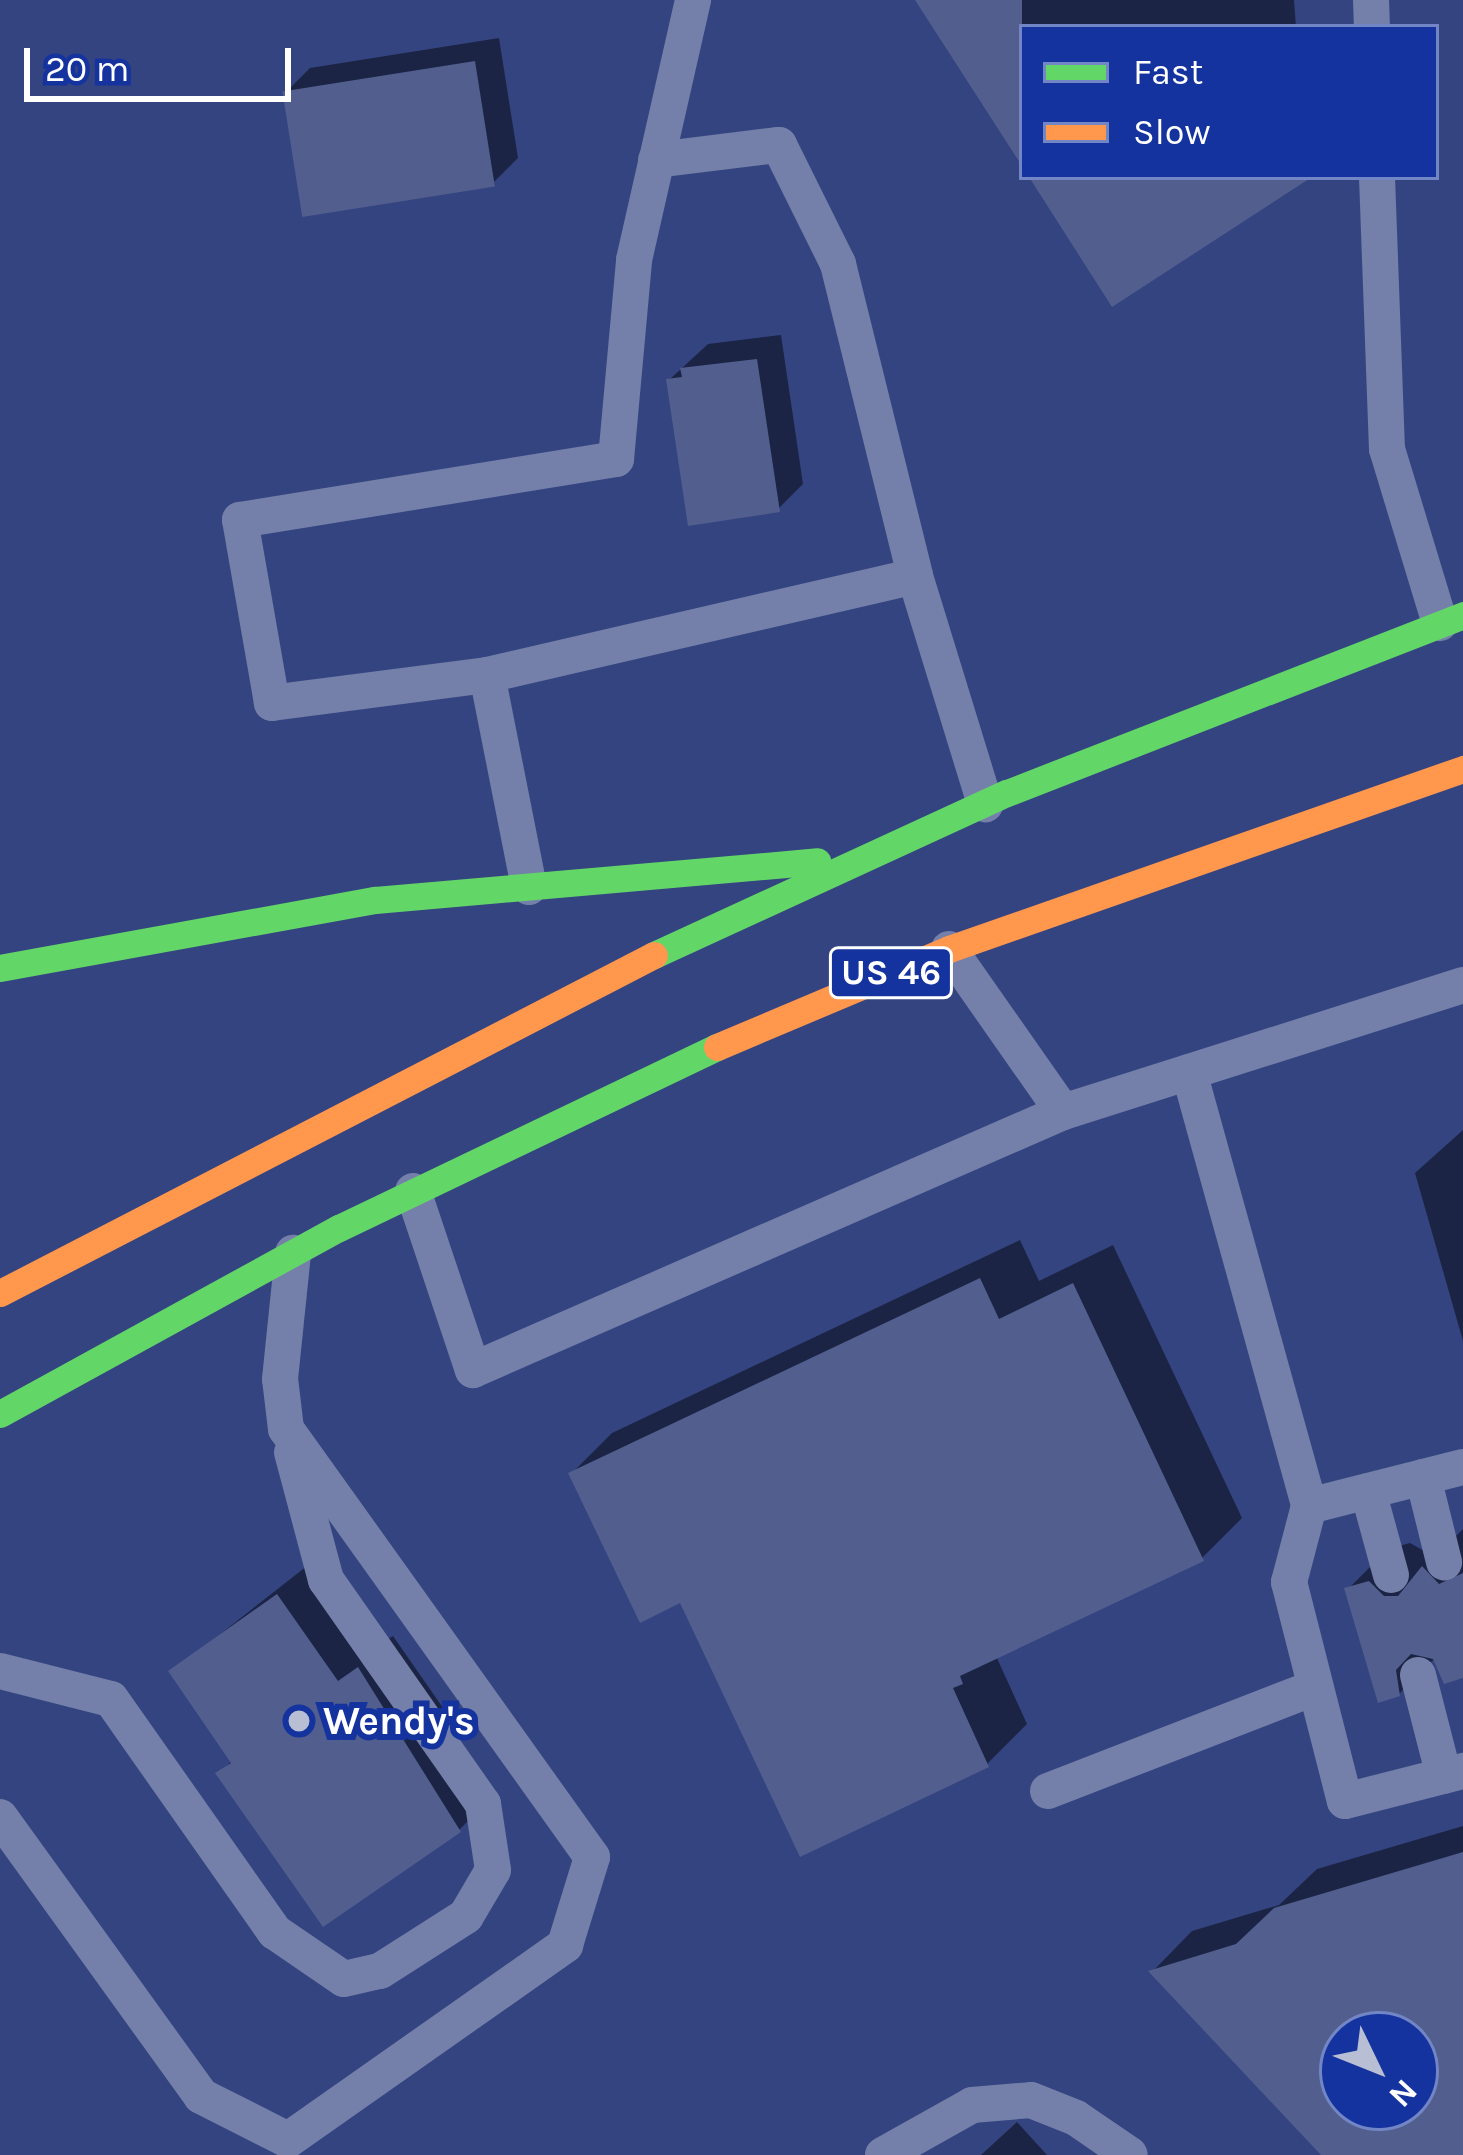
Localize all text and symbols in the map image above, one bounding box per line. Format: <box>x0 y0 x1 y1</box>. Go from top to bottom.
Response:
scale bar <box>30 24 297 98</box>
legend <box>1019 24 1439 180</box>
text: 20 m <box>45 48 129 90</box>
text: Fast <box>1133 51 1203 93</box>
text: Slow <box>1133 111 1211 153</box>
road number: US 46 <box>828 943 954 1003</box>
place label: Wendy's <box>323 1698 474 1744</box>
marker: Wendy's <box>286 1708 312 1734</box>
north arrow <box>1319 2011 1439 2131</box>
text: N <box>1381 2072 1425 2115</box>

